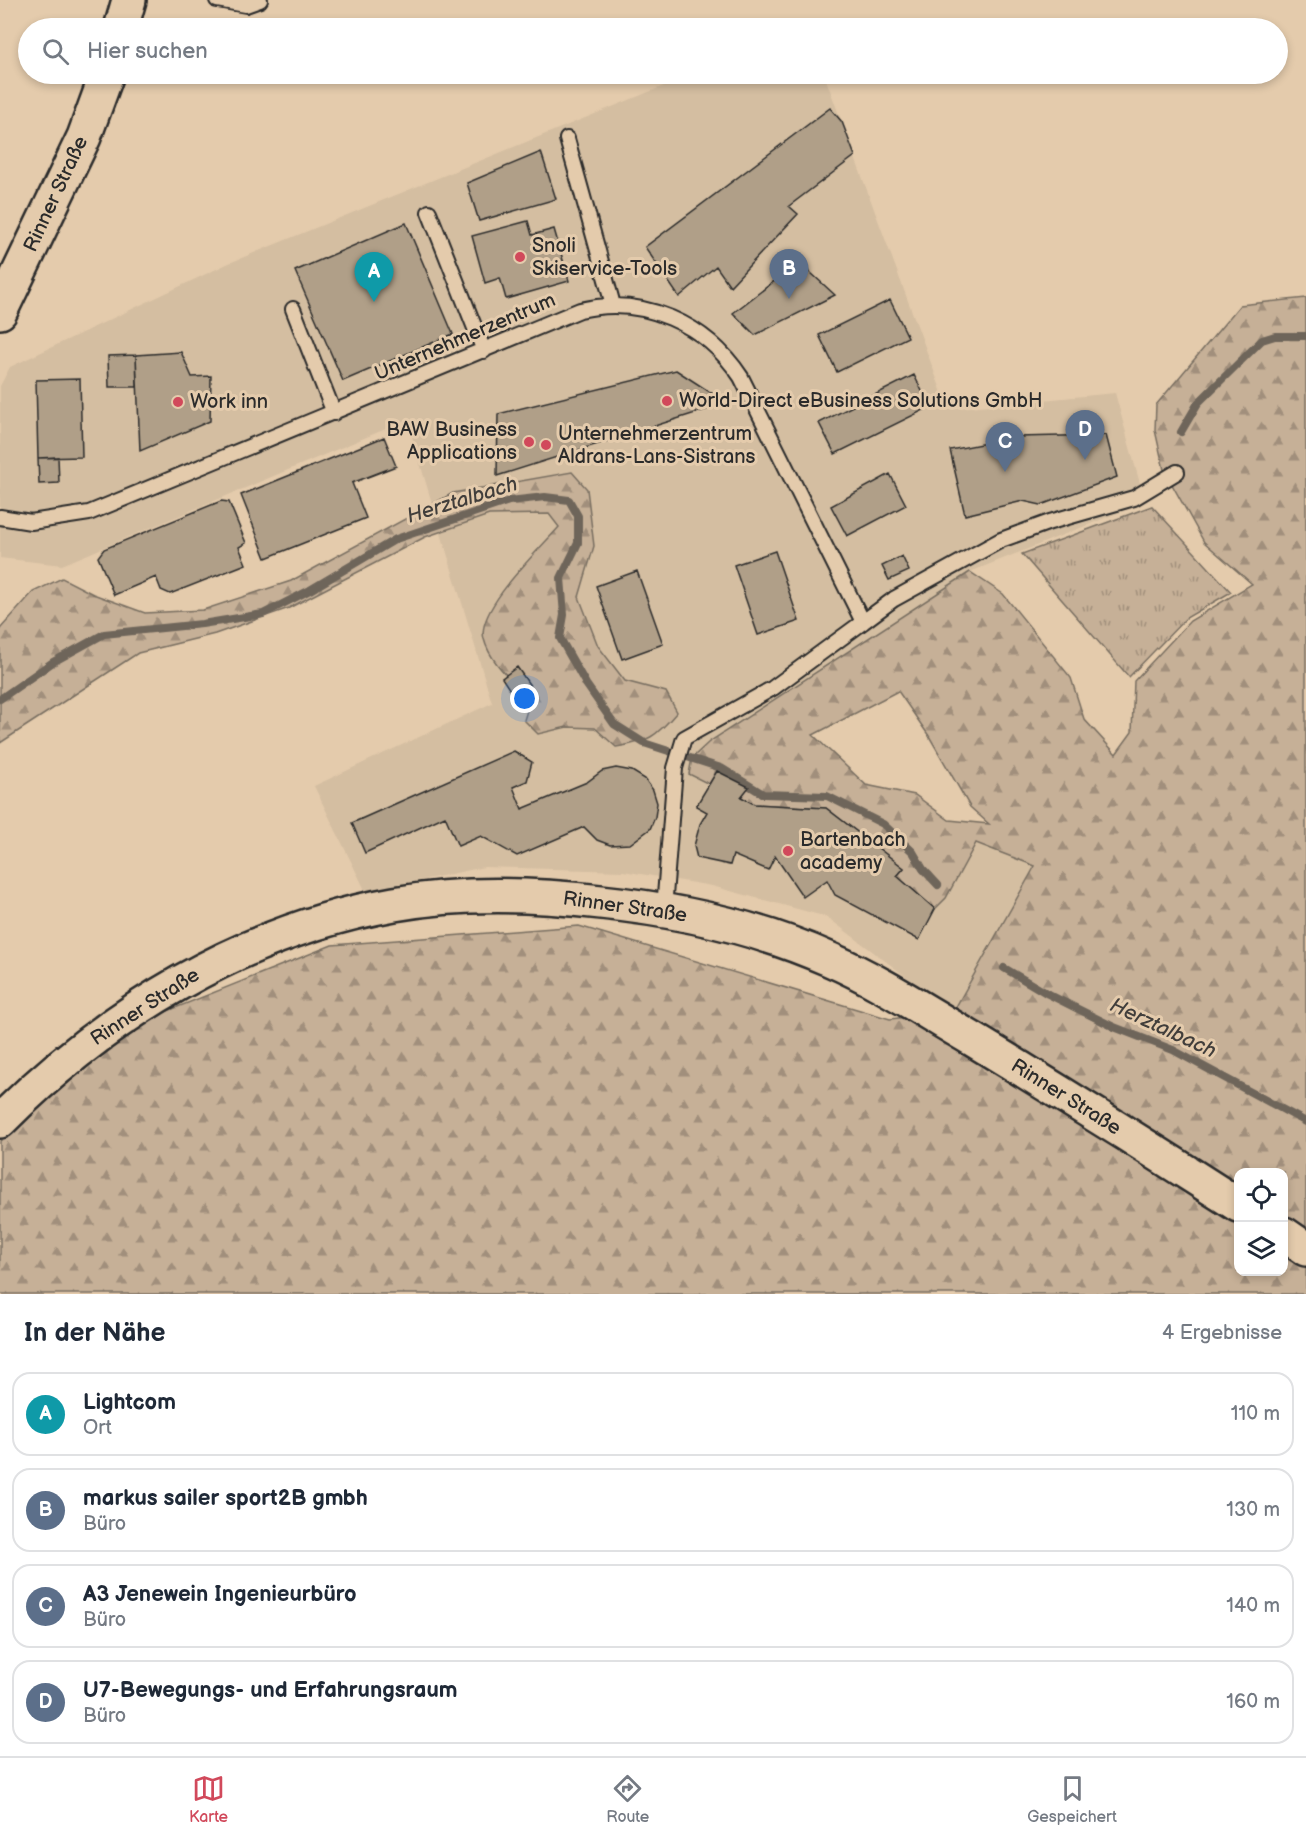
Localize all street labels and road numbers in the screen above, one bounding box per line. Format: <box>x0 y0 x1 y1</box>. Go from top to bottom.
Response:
street label: Rinner Straße <box>19 132 93 256</box>
street label: Unternehmerzentrum <box>371 288 559 386</box>
street label: Rinner Straße <box>561 886 689 928</box>
street label: Rinner Straße <box>86 963 204 1051</box>
street label: Rinner Straße <box>1007 1054 1125 1140</box>

